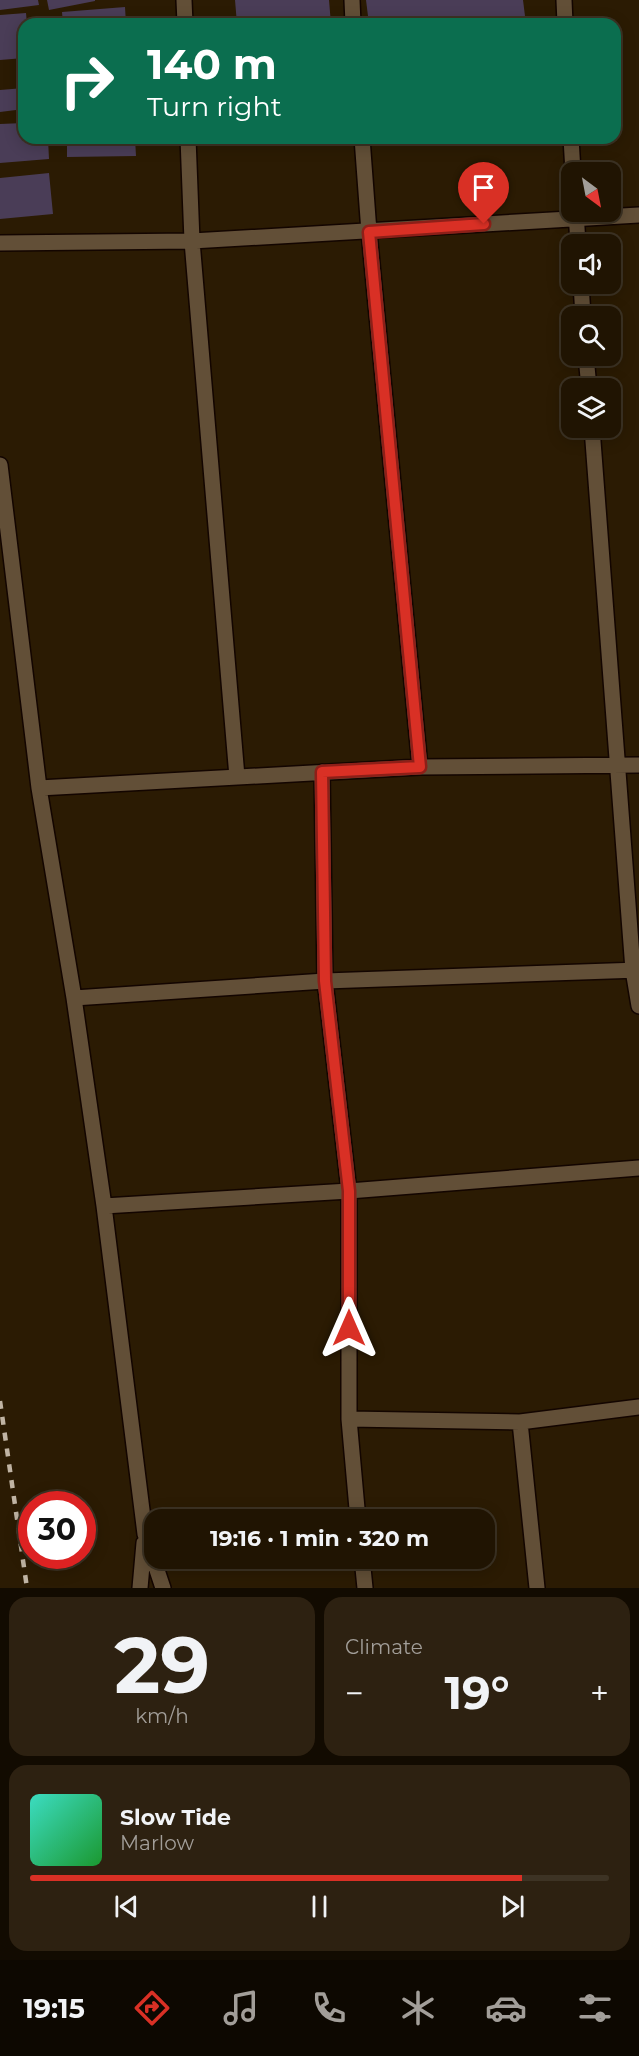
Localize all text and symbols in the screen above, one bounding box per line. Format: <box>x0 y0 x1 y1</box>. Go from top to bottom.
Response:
text: 140 m <box>147 38 277 90</box>
icon: right <box>48 42 126 120</box>
text: Turn right <box>147 90 282 123</box>
pin <box>458 162 509 224</box>
north arrow <box>561 162 621 222</box>
map controls <box>561 162 621 438</box>
icon: arrive <box>467 171 500 204</box>
button: sound <box>561 234 621 294</box>
button: search <box>561 306 621 366</box>
button: layers <box>561 378 621 438</box>
position arrow <box>317 1296 381 1360</box>
speed limit sign: 30 <box>18 1491 96 1569</box>
text: 19:16 · 1 min · 320 m <box>210 1525 429 1552</box>
text: 29 <box>114 1617 210 1713</box>
text: Climate <box>345 1635 423 1659</box>
text: 19° <box>444 1665 510 1720</box>
text: − <box>345 1673 364 1713</box>
text: + <box>590 1673 609 1713</box>
text: km/h <box>135 1704 189 1728</box>
text: Slow Tide <box>120 1804 231 1831</box>
text: Marlow <box>120 1831 194 1855</box>
icon: previous <box>110 1890 143 1923</box>
icon: pause <box>303 1890 336 1923</box>
icon: next <box>496 1890 529 1923</box>
icon: directions <box>131 1987 173 2029</box>
icon: music <box>220 1987 262 2029</box>
icon: phone <box>308 1987 350 2029</box>
icon: climate <box>397 1987 439 2029</box>
icon: car <box>485 1987 527 2029</box>
icon: filters <box>574 1987 616 2029</box>
text: 19:15 <box>23 1992 85 2025</box>

